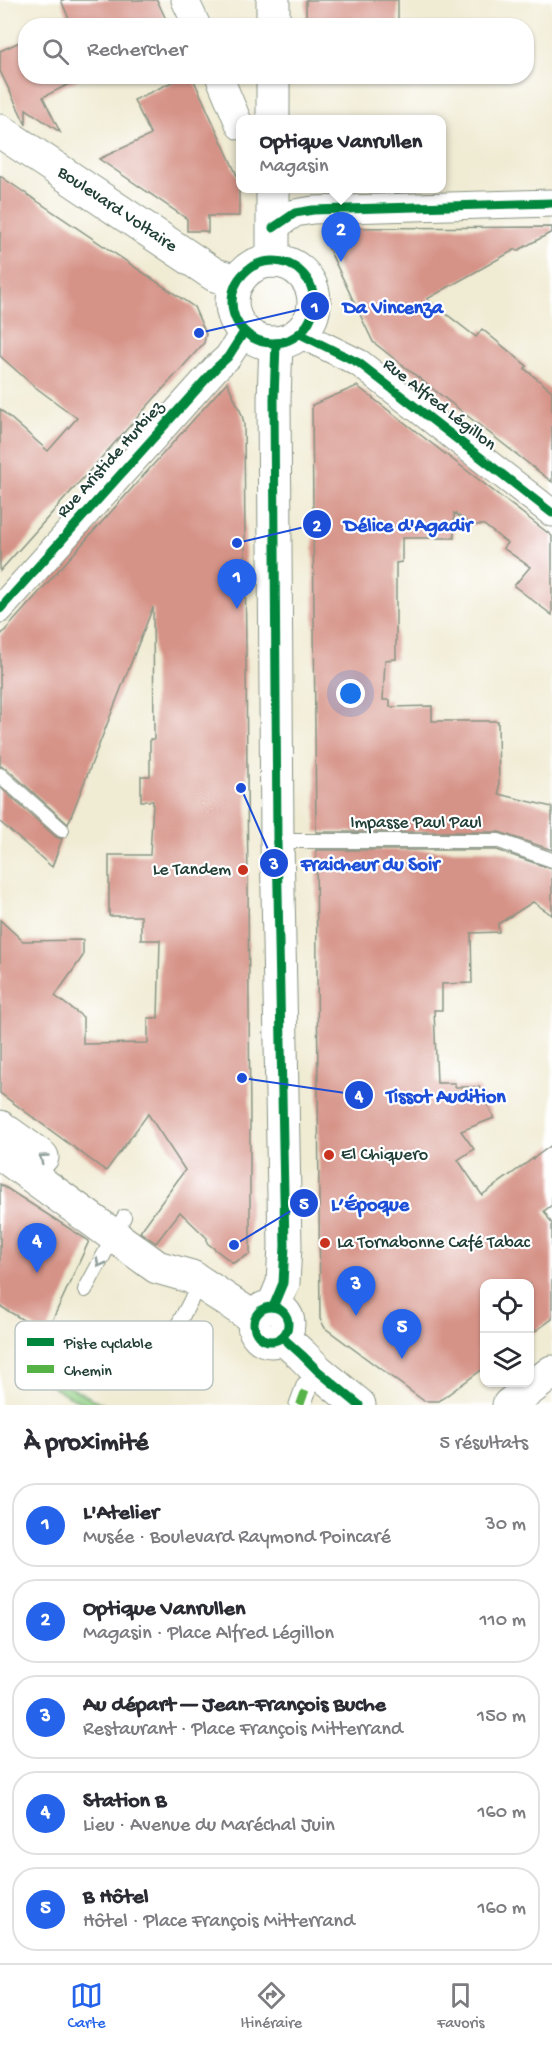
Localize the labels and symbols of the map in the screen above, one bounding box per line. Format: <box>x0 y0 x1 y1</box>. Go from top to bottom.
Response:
street label: Boulevard Voltaire <box>52 161 182 257</box>
pin: 2 <box>322 212 360 262</box>
callout: Da Vincenza <box>300 287 455 325</box>
text: 1 <box>310 298 319 319</box>
text: Da Vincenza <box>341 298 444 321</box>
street label: Rue Alfred Légillon <box>378 354 500 456</box>
street label: Rue Aristide Hurbiez <box>53 396 170 523</box>
callout: Délice d'Agadir <box>302 505 484 543</box>
text: Délice d'Agadir <box>342 516 474 539</box>
text: 2 <box>313 517 322 538</box>
pin: 1 <box>218 560 256 609</box>
your location <box>336 679 365 708</box>
street label: Impasse Paul Paul <box>350 813 482 834</box>
callout: Fraicheur du Soir <box>259 844 452 882</box>
text: 3 <box>268 855 279 876</box>
text: Fraicheur du Soir <box>300 855 441 878</box>
place label: Le Tandem <box>153 860 231 881</box>
marker: Le Tandem <box>236 863 250 877</box>
callout: Tissot Audition <box>344 1076 518 1114</box>
text: 4 <box>354 1087 364 1108</box>
text: Tissot Audition <box>384 1087 506 1110</box>
place label: El Chiquero <box>341 1145 428 1166</box>
marker: El Chiquero <box>322 1148 336 1162</box>
one-way arrow <box>38 1154 49 1165</box>
callout: L’Époque <box>289 1184 421 1222</box>
text: L’Époque <box>331 1194 410 1218</box>
text: 5 <box>299 1195 309 1216</box>
pin: 4 <box>18 1224 57 1273</box>
place label: La Tornabonne Café Tabac <box>337 1233 531 1254</box>
marker: La Tornabonne Café Tabac <box>318 1236 332 1250</box>
one-way arrow <box>96 1257 107 1267</box>
pin: 3 <box>336 1266 376 1316</box>
pin: 5 <box>382 1310 422 1359</box>
legend <box>15 1321 213 1390</box>
text: Piste cyclable <box>63 1336 153 1355</box>
text: Chemin <box>64 1363 112 1382</box>

